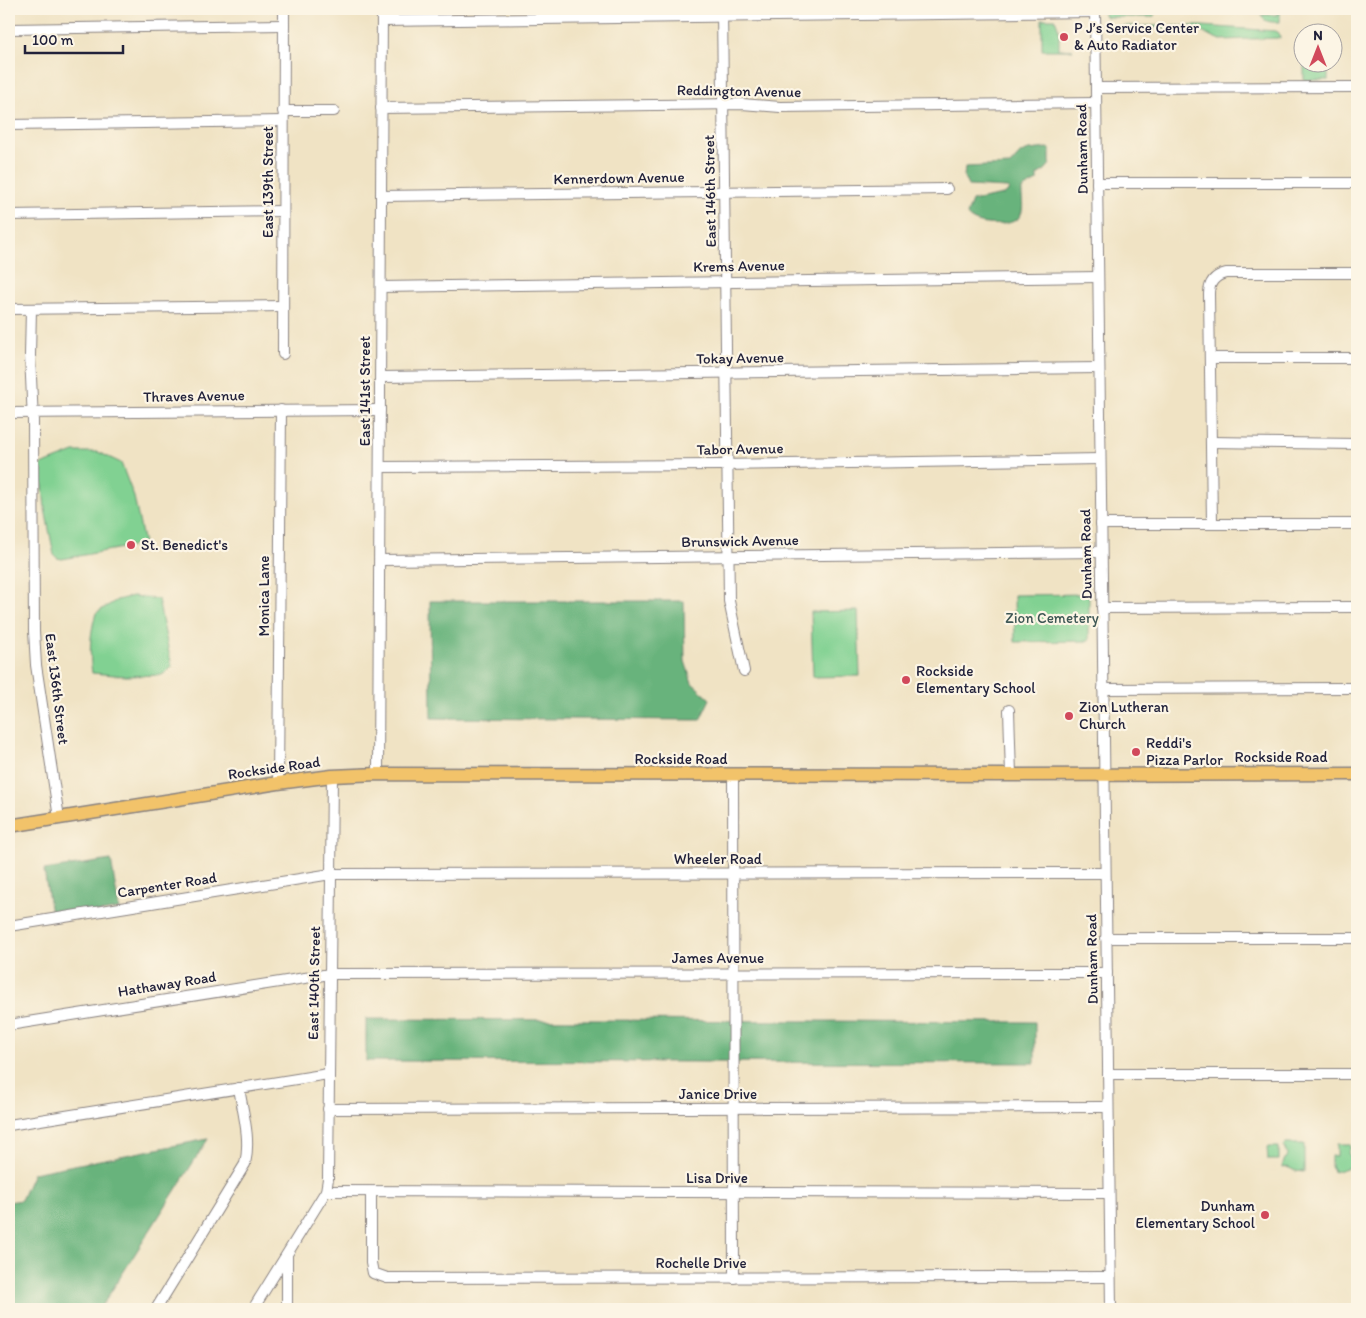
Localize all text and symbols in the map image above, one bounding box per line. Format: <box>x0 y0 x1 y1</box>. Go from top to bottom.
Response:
place label: P J’s Service Center & Auto Radiator <box>1074 19 1199 54</box>
scale bar <box>25 22 122 54</box>
north arrow <box>1294 22 1344 72</box>
text: N <box>1313 27 1323 44</box>
text: 100 m <box>32 31 74 49</box>
marker: P J’s Service Center & Auto Radiator <box>1058 31 1070 43</box>
street label: Reddington Avenue <box>677 81 801 101</box>
street label: Dunham Road <box>1072 103 1092 194</box>
street label: East 139th Street <box>259 126 277 238</box>
street label: East 146th Street <box>700 134 720 247</box>
street label: Kennerdown Avenue <box>553 168 685 188</box>
street label: Krems Avenue <box>693 256 785 276</box>
street label: East 141st Street <box>356 335 374 446</box>
street label: Tokay Avenue <box>696 348 784 368</box>
street label: Thraves Avenue <box>143 386 245 406</box>
street label: Tabor Avenue <box>696 439 784 459</box>
street label: Dunham Road <box>1076 508 1096 599</box>
street label: Brunswick Avenue <box>681 531 799 551</box>
place label: St. Benedict's <box>141 536 228 554</box>
marker: St. Benedict's <box>125 539 137 551</box>
street label: Monica Lane <box>255 556 273 636</box>
park label: Zion Cemetery <box>1005 609 1099 627</box>
street label: East 136th Street <box>41 632 73 746</box>
place label: Rockside Elementary School <box>916 662 1036 697</box>
marker: Rockside Elementary School <box>900 674 912 686</box>
place label: Zion Lutheran Church <box>1079 698 1169 733</box>
marker: Zion Lutheran Church <box>1063 710 1075 722</box>
place label: Reddi's Pizza Parlor <box>1146 734 1223 769</box>
marker: Reddi's Pizza Parlor <box>1130 746 1142 758</box>
street label: Rockside Road <box>1235 748 1327 766</box>
street label: Rockside Road <box>635 750 727 768</box>
street label: Rockside Road <box>227 753 321 783</box>
street label: Wheeler Road <box>674 850 763 868</box>
street label: Carpenter Road <box>116 868 218 902</box>
street label: Dunham Road <box>1082 913 1102 1004</box>
street label: East 140th Street <box>304 926 324 1040</box>
street label: James Avenue <box>672 949 764 967</box>
street label: Hathaway Road <box>117 967 217 1001</box>
street label: Janice Drive <box>679 1085 757 1103</box>
street label: Lisa Drive <box>686 1169 748 1187</box>
place label: Dunham Elementary School <box>1135 1197 1256 1232</box>
marker: Dunham Elementary School <box>1259 1209 1271 1221</box>
street label: Rochelle Drive <box>655 1254 747 1272</box>

